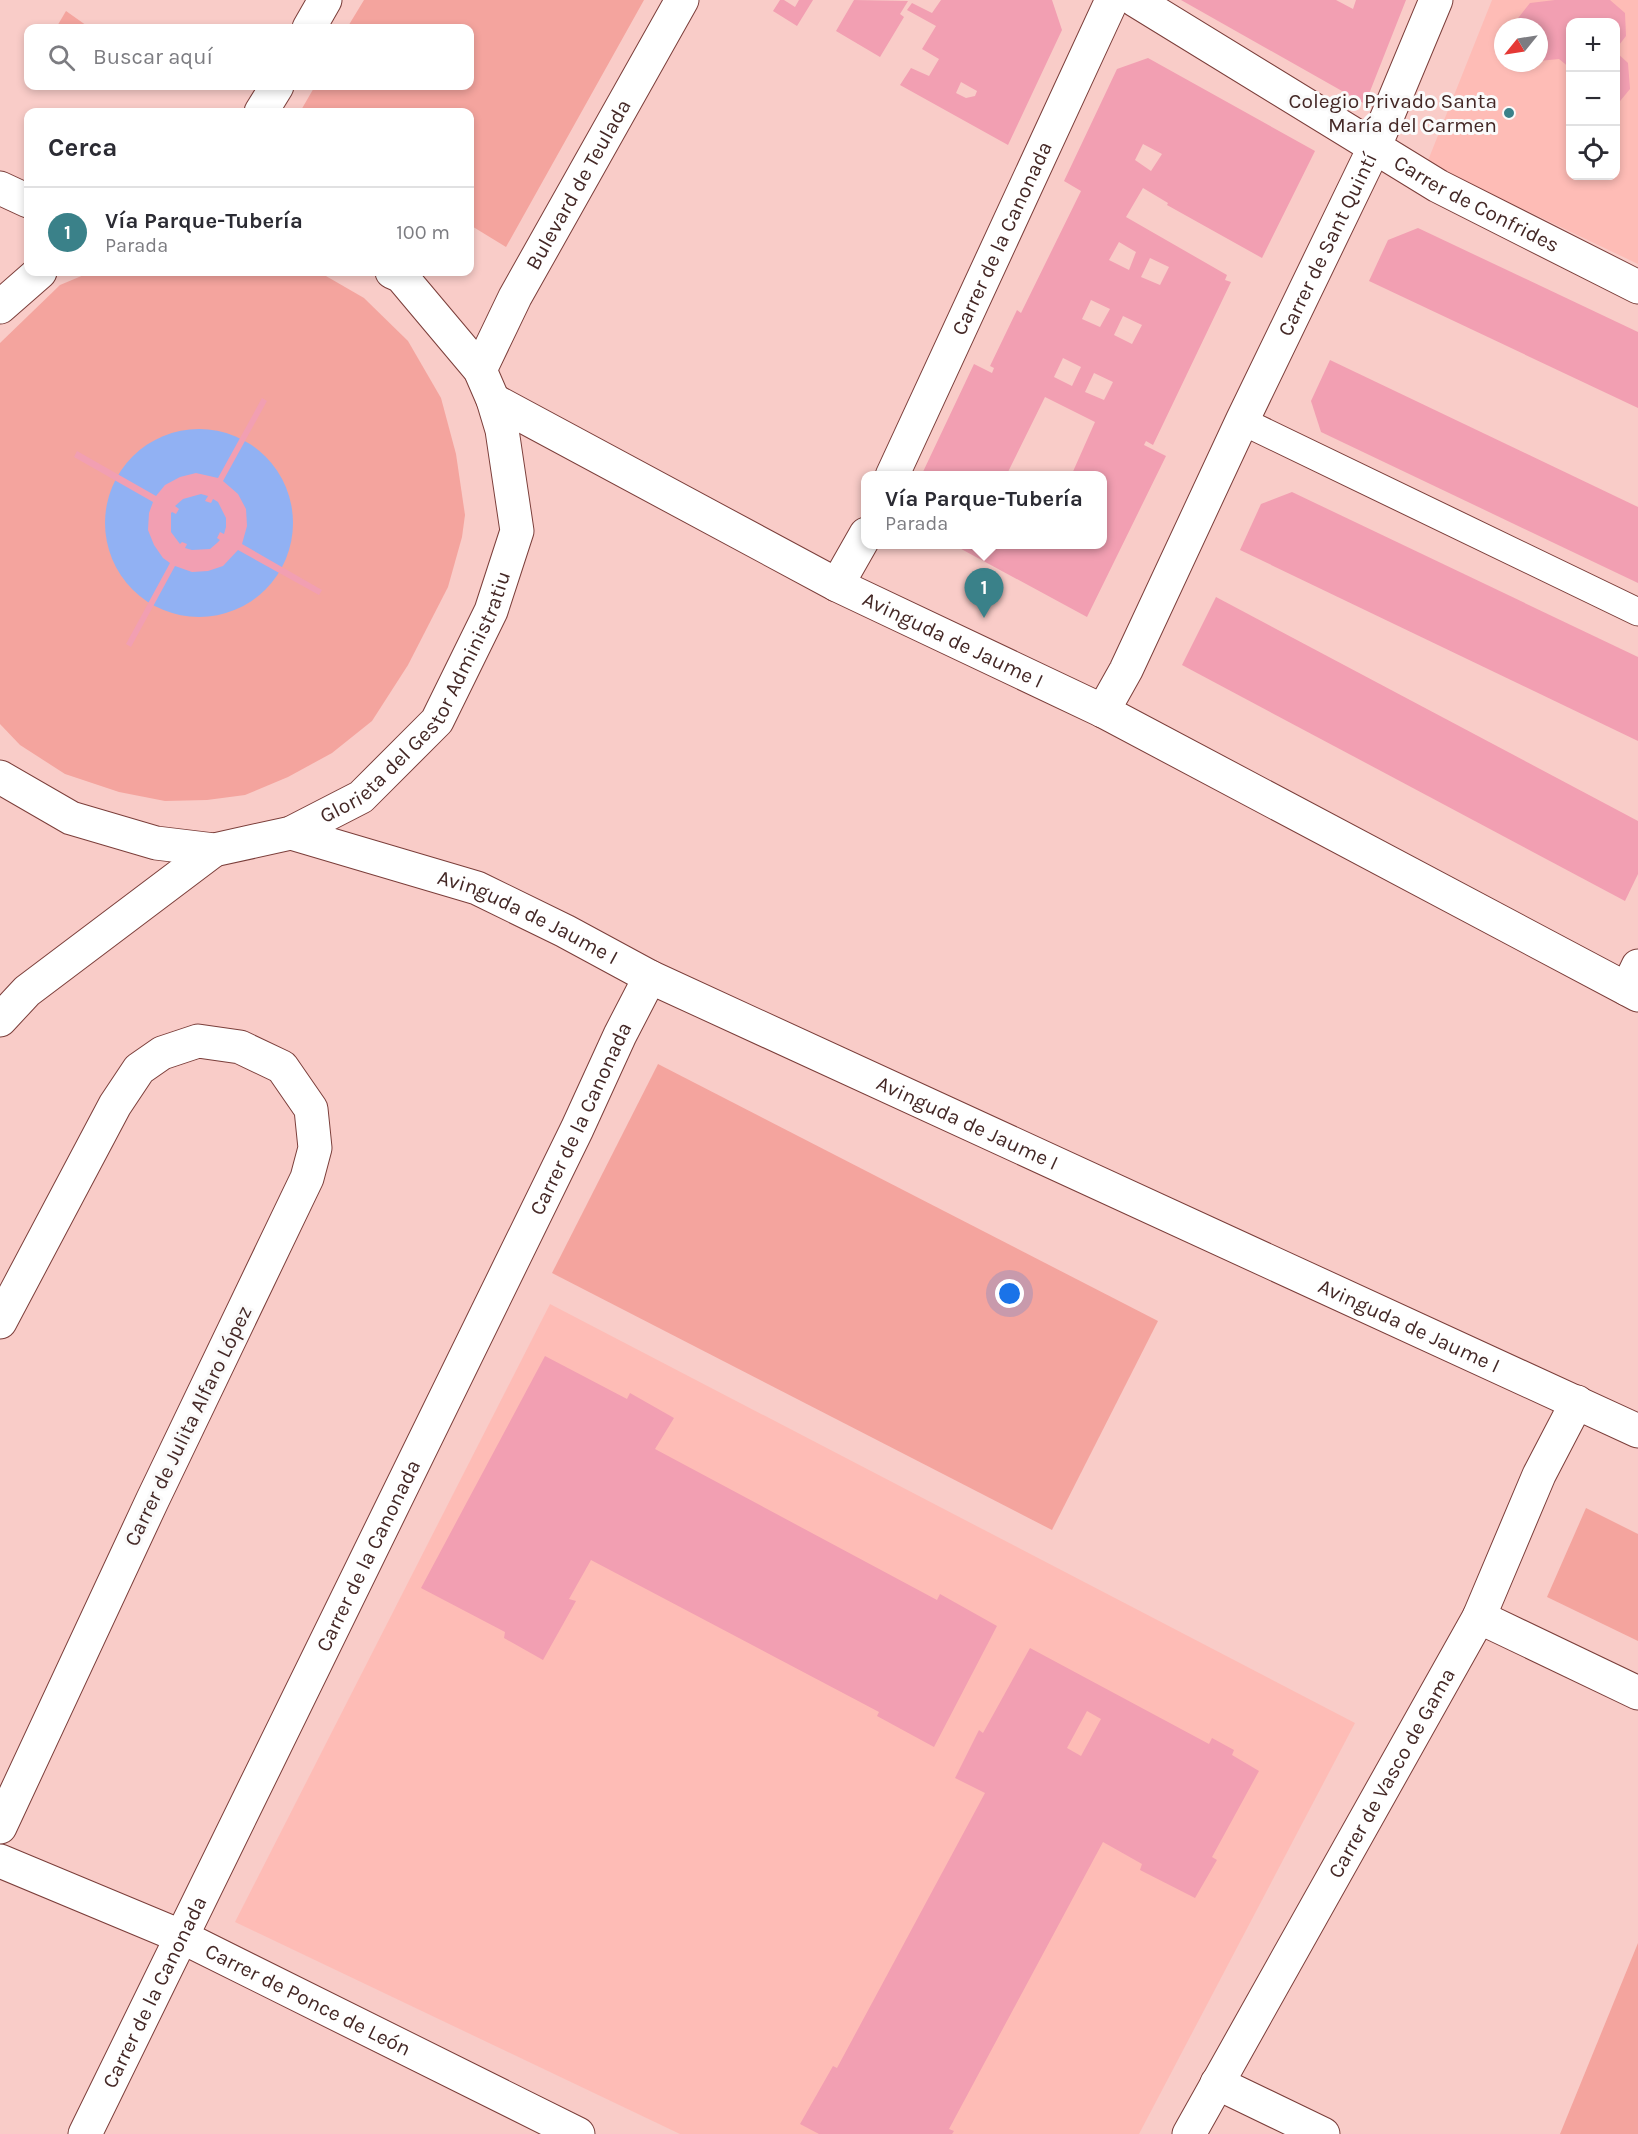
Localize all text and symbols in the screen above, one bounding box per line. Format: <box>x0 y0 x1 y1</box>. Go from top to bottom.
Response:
north arrow <box>1494 18 1548 72</box>
map controls <box>1566 18 1620 180</box>
button: + <box>1566 18 1620 72</box>
search box <box>24 24 474 90</box>
icon: search <box>45 41 78 74</box>
text: Buscar aquí <box>93 44 213 70</box>
button: − <box>1566 72 1620 126</box>
place label: Colegio Privado Santa María del Carmen <box>1289 89 1497 137</box>
street label: Bulevard de Teulada <box>521 95 636 274</box>
marker: Colegio Privado Santa María del Carmen <box>1502 106 1516 120</box>
button: locate <box>1566 126 1620 180</box>
text: Cerca <box>48 132 117 163</box>
street label: Carrer de la Canonada <box>947 138 1057 339</box>
street label: Carrer de Sant Quintí <box>1273 148 1382 340</box>
street label: Carrer de Confrides <box>1390 150 1563 257</box>
text: Vía Parque-Tubería <box>105 208 303 234</box>
text: 1 <box>64 221 71 244</box>
text: 100 m <box>396 221 450 244</box>
text: Parada <box>105 234 168 257</box>
popup <box>861 471 1107 549</box>
text: Vía Parque-Tubería <box>885 486 1083 512</box>
text: Parada <box>885 512 948 535</box>
street label: Glorieta del Gestor Administratiu <box>316 568 515 828</box>
pin: 1 <box>964 568 1004 618</box>
street label: Avinguda de Jaume I <box>859 587 1047 693</box>
street label: Avinguda de Jaume I <box>435 865 622 969</box>
street label: Carrer de la Canonada <box>525 1018 637 1219</box>
street label: Avinguda de Jaume I <box>873 1071 1062 1175</box>
street label: Avinguda de Jaume I <box>1315 1274 1504 1378</box>
your location <box>995 1279 1024 1308</box>
street label: Carrer de Julita Alfaro López <box>119 1302 257 1550</box>
street label: Carrer de la Canonada <box>311 1456 425 1655</box>
street label: Carrer de Vasco de Gama <box>1323 1664 1460 1882</box>
street label: Carrer de la Canonada <box>97 1892 212 2092</box>
street label: Carrer de Ponce de León <box>201 1938 415 2061</box>

